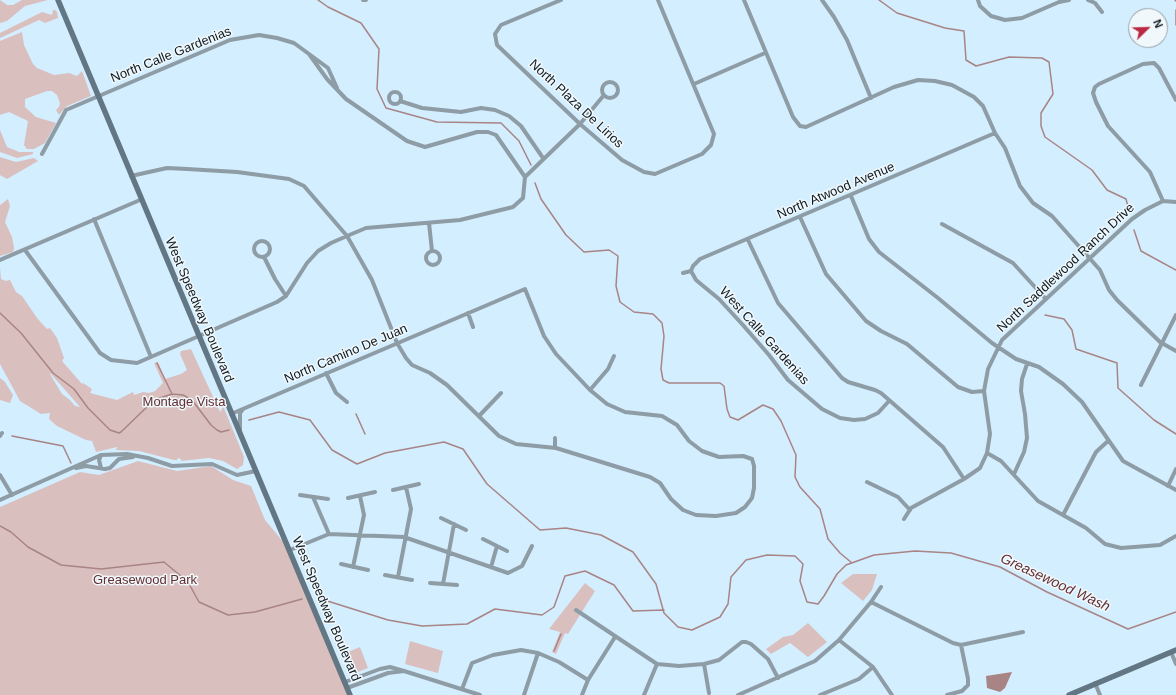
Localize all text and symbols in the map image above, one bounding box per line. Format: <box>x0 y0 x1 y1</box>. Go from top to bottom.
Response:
north arrow <box>1128 8 1168 48</box>
text: N <box>1151 18 1165 30</box>
street label: North Calle Gardenias <box>108 24 234 86</box>
street label: North Plaza De Lirios <box>526 56 626 152</box>
street label: North Atwood Avenue <box>775 159 897 223</box>
street label: North Saddlewood Ranch Drive <box>994 200 1138 336</box>
street label: West Speedway Boulevard <box>161 235 237 385</box>
street label: West Calle Gardenias <box>716 284 812 388</box>
street label: North Camino De Juan <box>282 321 410 387</box>
park label: Montage Vista <box>143 394 225 410</box>
street label: West Speedway Boulevard <box>288 534 364 684</box>
water label: Greasewood Wash <box>998 550 1112 616</box>
park label: Greasewood Park <box>93 572 197 588</box>

